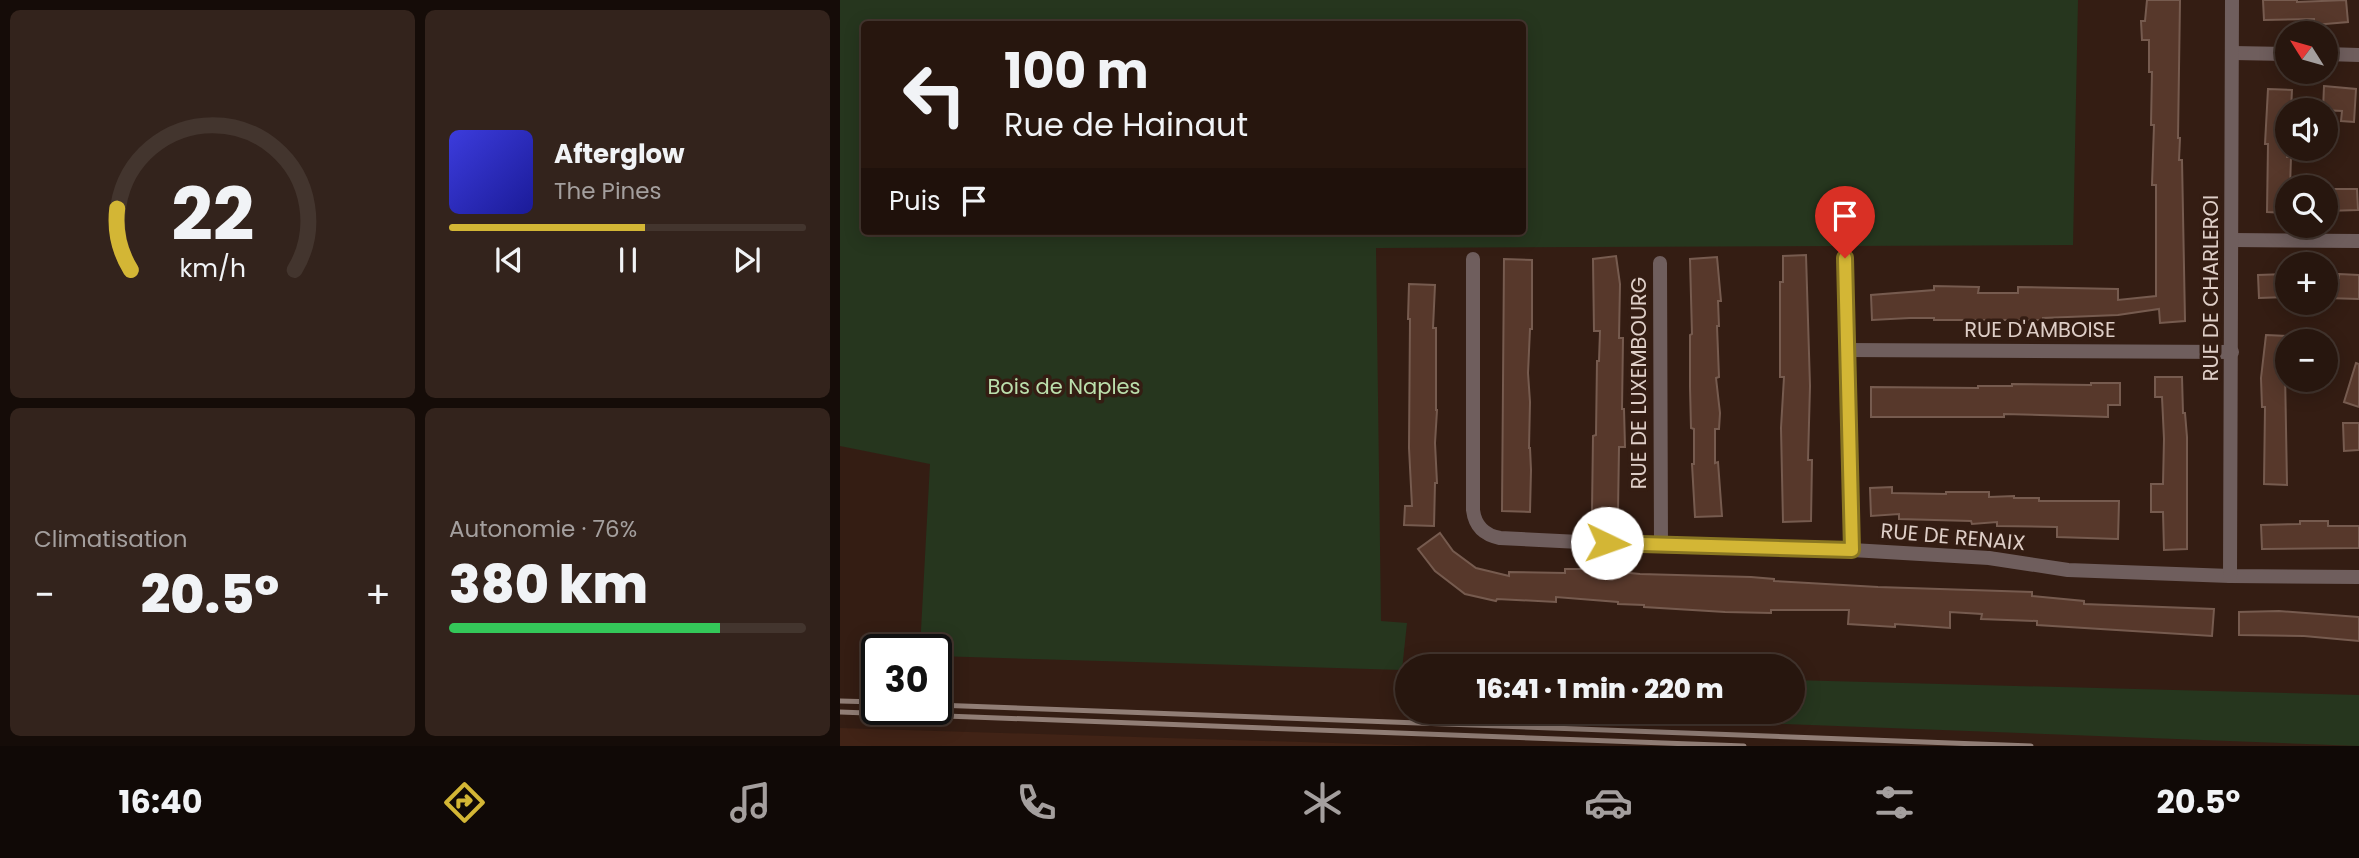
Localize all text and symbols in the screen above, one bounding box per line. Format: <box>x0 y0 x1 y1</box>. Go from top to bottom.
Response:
north arrow <box>2275 21 2338 84</box>
map controls <box>2275 21 2338 392</box>
text: 100 m <box>1004 37 1149 105</box>
icon: left <box>889 49 980 140</box>
button: sound <box>2275 98 2338 161</box>
text: Rue de Hainaut <box>1004 102 1248 147</box>
text: Afterglow <box>554 136 685 172</box>
text: 22 <box>171 165 254 266</box>
text: The Pines <box>554 175 662 207</box>
button: search <box>2275 175 2338 238</box>
icon: arrive <box>955 182 993 220</box>
text: Puis <box>889 183 941 219</box>
pin <box>1815 186 1875 258</box>
street label: RUE DE CHARLEROI <box>2196 195 2225 381</box>
icon: arrive <box>1826 197 1864 235</box>
icon: previous <box>490 241 528 279</box>
icon: pause <box>609 241 647 279</box>
icon: next <box>728 241 766 279</box>
text: km/h <box>179 251 246 286</box>
button: + <box>2275 252 2338 315</box>
street label: RUE DE LUXEMBOURG <box>1624 277 1653 489</box>
street label: RUE D'AMBOISE <box>1964 315 2116 344</box>
button: − <box>2275 329 2338 392</box>
park label: Bois de Naples <box>987 372 1141 401</box>
position arrow <box>1570 506 1644 580</box>
text: Autonomie · 76% <box>449 513 637 545</box>
street label: RUE DE RENAIX <box>1879 516 2027 557</box>
text: Climatisation <box>34 523 187 555</box>
text: 380 km <box>449 548 648 621</box>
text: 20.5° <box>141 558 279 631</box>
text: − <box>34 568 55 621</box>
text: + <box>365 568 391 621</box>
speed limit sign: 30 <box>861 634 952 725</box>
text: 16:41 · 1 min · 220 m <box>1476 671 1724 707</box>
icon: directions <box>440 778 489 827</box>
icon: music <box>726 778 775 827</box>
icon: phone <box>1012 778 1061 827</box>
icon: climate <box>1298 778 1347 827</box>
icon: car <box>1584 778 1633 827</box>
icon: filters <box>1870 778 1919 827</box>
text: 16:40 <box>119 779 203 824</box>
text: 20.5° <box>2157 779 2240 824</box>

